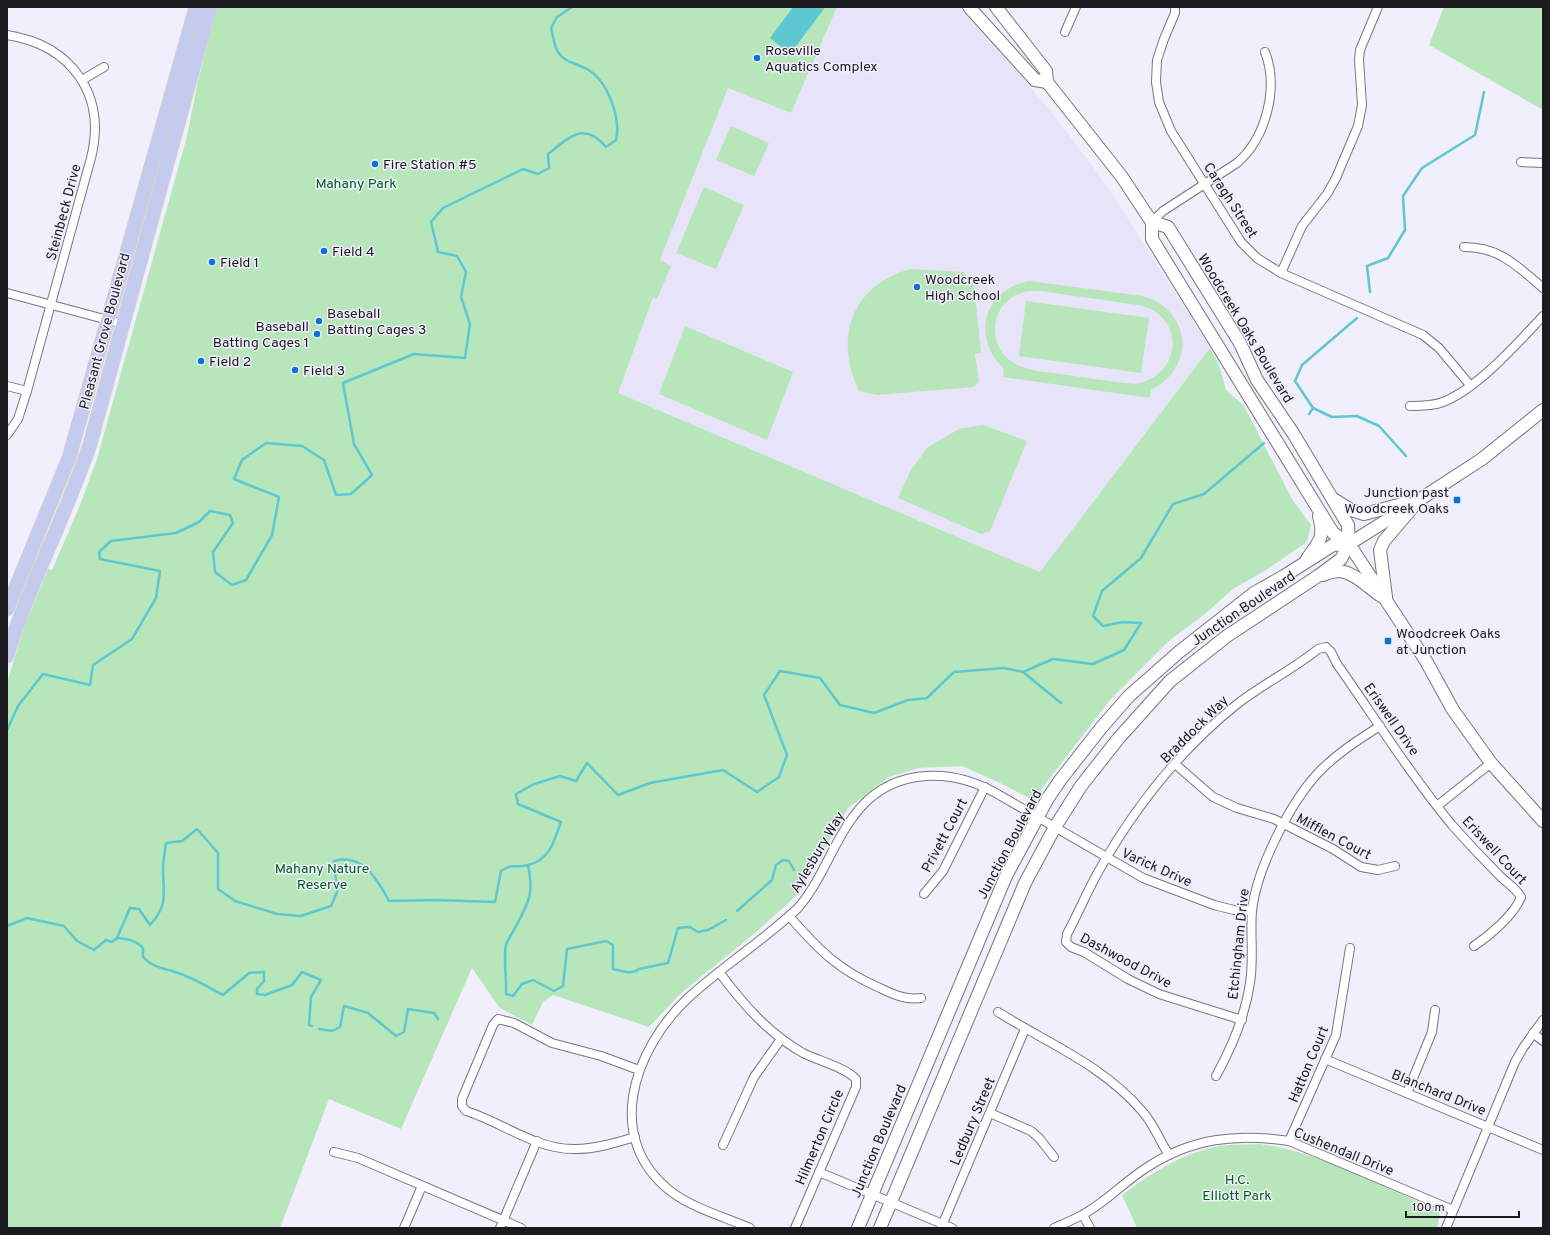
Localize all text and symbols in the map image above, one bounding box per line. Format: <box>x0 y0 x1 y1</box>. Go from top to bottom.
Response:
place label: Roseville Aquatics Complex <box>765 43 878 76</box>
marker: Roseville Aquatics Complex <box>752 53 762 63</box>
place label: Fire Station #5 <box>383 157 477 174</box>
marker: Fire Station #5 <box>370 159 380 169</box>
street label: Caragh Street <box>1199 160 1261 242</box>
street label: Steinbeck Drive <box>43 162 85 262</box>
park label: Mahany Park <box>315 176 397 193</box>
place label: Field 4 <box>332 244 374 261</box>
marker: Field 4 <box>319 246 329 256</box>
street label: Pleasant Grove Boulevard <box>76 251 135 411</box>
street label: Woodcreek Oaks Boulevard <box>1193 251 1296 407</box>
place label: Field 1 <box>220 255 259 272</box>
marker: Field 1 <box>207 257 217 267</box>
place label: Woodcreek High School <box>925 272 1000 305</box>
marker: Woodcreek High School <box>912 282 922 292</box>
place label: Baseball Batting Cages 3 <box>327 306 427 339</box>
marker: Baseball Batting Cages 3 <box>314 316 324 326</box>
place label: Baseball Batting Cages 1 <box>213 319 309 352</box>
marker: Baseball Batting Cages 1 <box>312 329 322 339</box>
place label: Field 2 <box>209 354 251 371</box>
marker: Field 2 <box>196 356 206 366</box>
place label: Field 3 <box>303 363 345 380</box>
marker: Field 3 <box>290 365 300 375</box>
place label: Junction past Woodcreek Oaks <box>1344 485 1449 518</box>
marker: Junction past Woodcreek Oaks <box>1452 495 1462 505</box>
street label: Junction Boulevard <box>1189 568 1299 650</box>
place label: Woodcreek Oaks at Junction <box>1396 626 1501 659</box>
marker: Woodcreek Oaks at Junction <box>1383 636 1393 646</box>
street label: Eriswell Drive <box>1359 680 1422 759</box>
street label: Braddock Way <box>1157 692 1233 768</box>
street label: Junction Boulevard <box>974 787 1046 902</box>
street label: Privett Court <box>919 796 972 876</box>
street label: Aylesbury Way <box>787 809 849 897</box>
street label: Mifflen Court <box>1293 810 1374 864</box>
street label: Eriswell Court <box>1458 813 1530 889</box>
street label: Varick Drive <box>1118 845 1194 891</box>
park label: Mahany Nature Reserve <box>275 861 369 894</box>
street label: Etchingham Drive <box>1225 888 1254 1001</box>
street label: Dashwood Drive <box>1077 930 1174 993</box>
street label: Hatton Court <box>1286 1024 1333 1105</box>
street label: Blanchard Drive <box>1389 1067 1488 1120</box>
street label: Ledbury Street <box>947 1075 1000 1168</box>
street label: Junction Boulevard <box>848 1082 911 1201</box>
street label: Hilmerton Circle <box>793 1087 848 1188</box>
street label: Cushendall Drive <box>1291 1125 1396 1180</box>
park label: H.C. Elliott Park <box>1202 1172 1272 1205</box>
scale bar <box>1406 1193 1519 1219</box>
text: 100 m <box>1412 1200 1445 1216</box>

